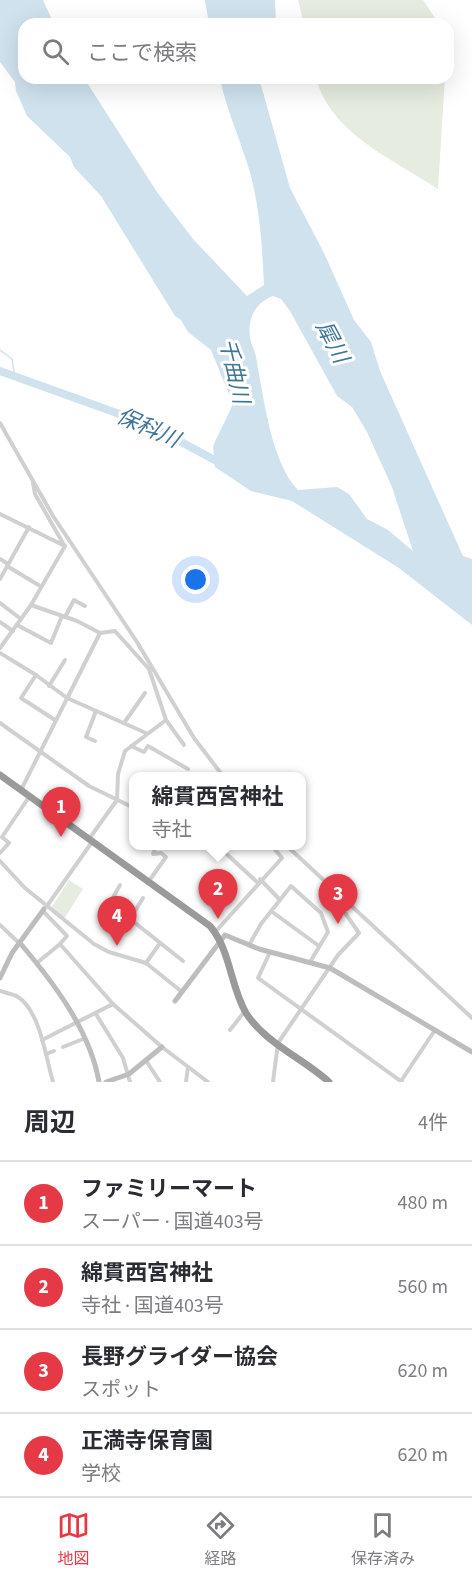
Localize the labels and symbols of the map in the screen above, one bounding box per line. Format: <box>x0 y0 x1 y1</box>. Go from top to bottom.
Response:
water label: 犀川 <box>308 315 357 371</box>
water label: 千曲川 <box>211 335 257 409</box>
water label: 保科川 <box>111 400 186 457</box>
your location <box>181 565 210 594</box>
pin: 1 <box>42 788 80 837</box>
pin: 2 <box>198 870 238 919</box>
pin: 3 <box>318 874 358 924</box>
pin: 4 <box>98 896 136 946</box>

